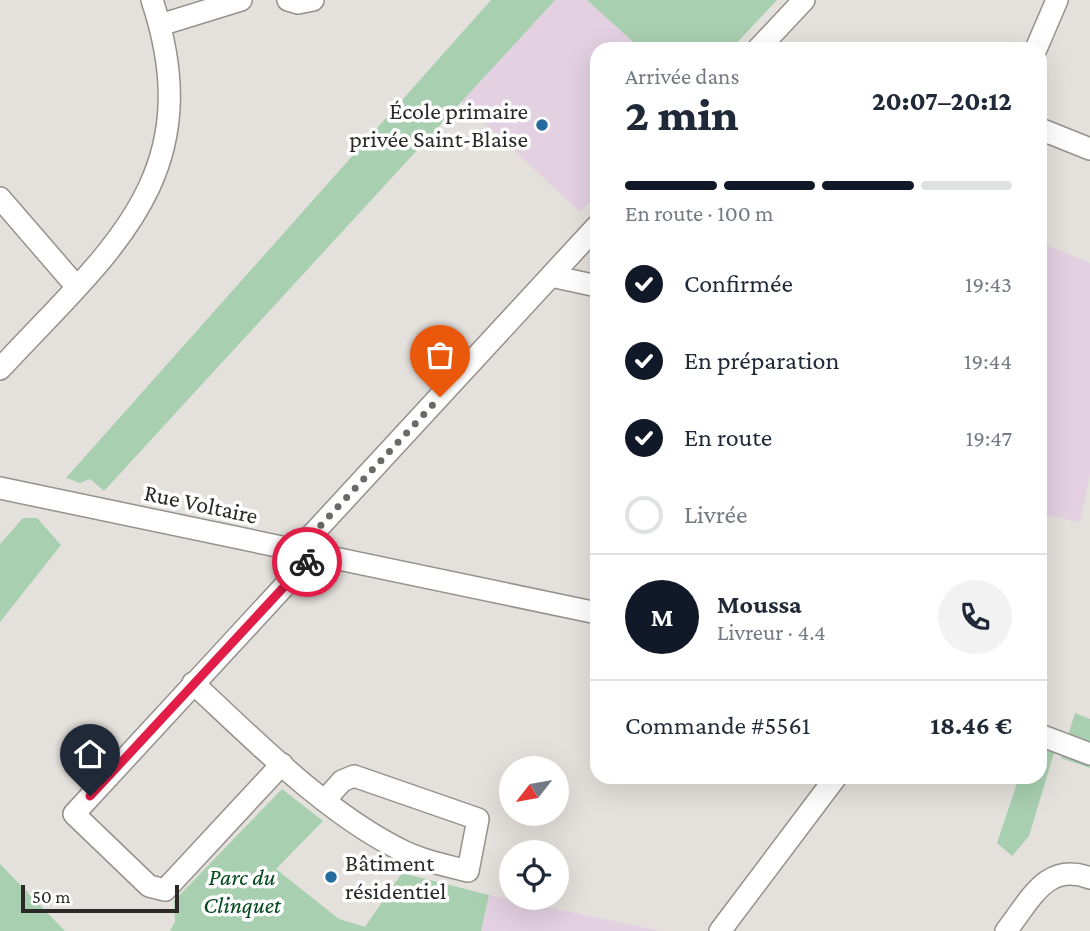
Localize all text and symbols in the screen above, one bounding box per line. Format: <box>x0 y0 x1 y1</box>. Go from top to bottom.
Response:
text: Arrivée dans <box>625 63 740 89</box>
text: 20:07–20:12 <box>872 87 1012 116</box>
text: 2 min <box>625 89 739 140</box>
place label: École primaire privée Saint-Blaise <box>349 97 528 152</box>
marker: École primaire privée Saint-Blaise <box>534 117 550 133</box>
text: En route · 100 m <box>625 200 774 226</box>
icon: check <box>625 265 663 303</box>
text: Confirmée <box>684 269 793 298</box>
text: 19:43 <box>965 271 1012 297</box>
pin <box>410 325 470 397</box>
icon: bag <box>421 336 459 374</box>
icon: check <box>625 342 663 380</box>
text: En préparation <box>684 346 839 375</box>
text: 19:44 <box>964 348 1012 374</box>
icon: check <box>625 419 663 457</box>
text: En route <box>684 423 772 452</box>
text: 19:47 <box>966 425 1012 451</box>
street label: Rue Voltaire <box>142 478 260 529</box>
text: Livrée <box>684 500 747 529</box>
courier <box>272 527 342 597</box>
icon: bike <box>288 543 326 581</box>
button: phone <box>938 580 1012 654</box>
text: Moussa <box>717 590 802 619</box>
text: M <box>651 603 673 632</box>
text: Livreur · 4.4 <box>717 619 826 645</box>
text: Commande #5561 <box>625 711 810 740</box>
text: 18.46 € <box>930 711 1012 740</box>
pin <box>60 724 120 796</box>
icon: home <box>71 735 109 773</box>
north arrow <box>499 756 569 826</box>
map controls <box>499 756 569 910</box>
button: locate <box>499 840 569 910</box>
place label: Bâtiment résidentiel <box>345 849 446 904</box>
park label: Parc du Clinquet <box>203 863 282 918</box>
marker: Bâtiment résidentiel <box>323 869 339 885</box>
scale bar <box>21 882 178 914</box>
text: 50 m <box>32 886 71 907</box>

